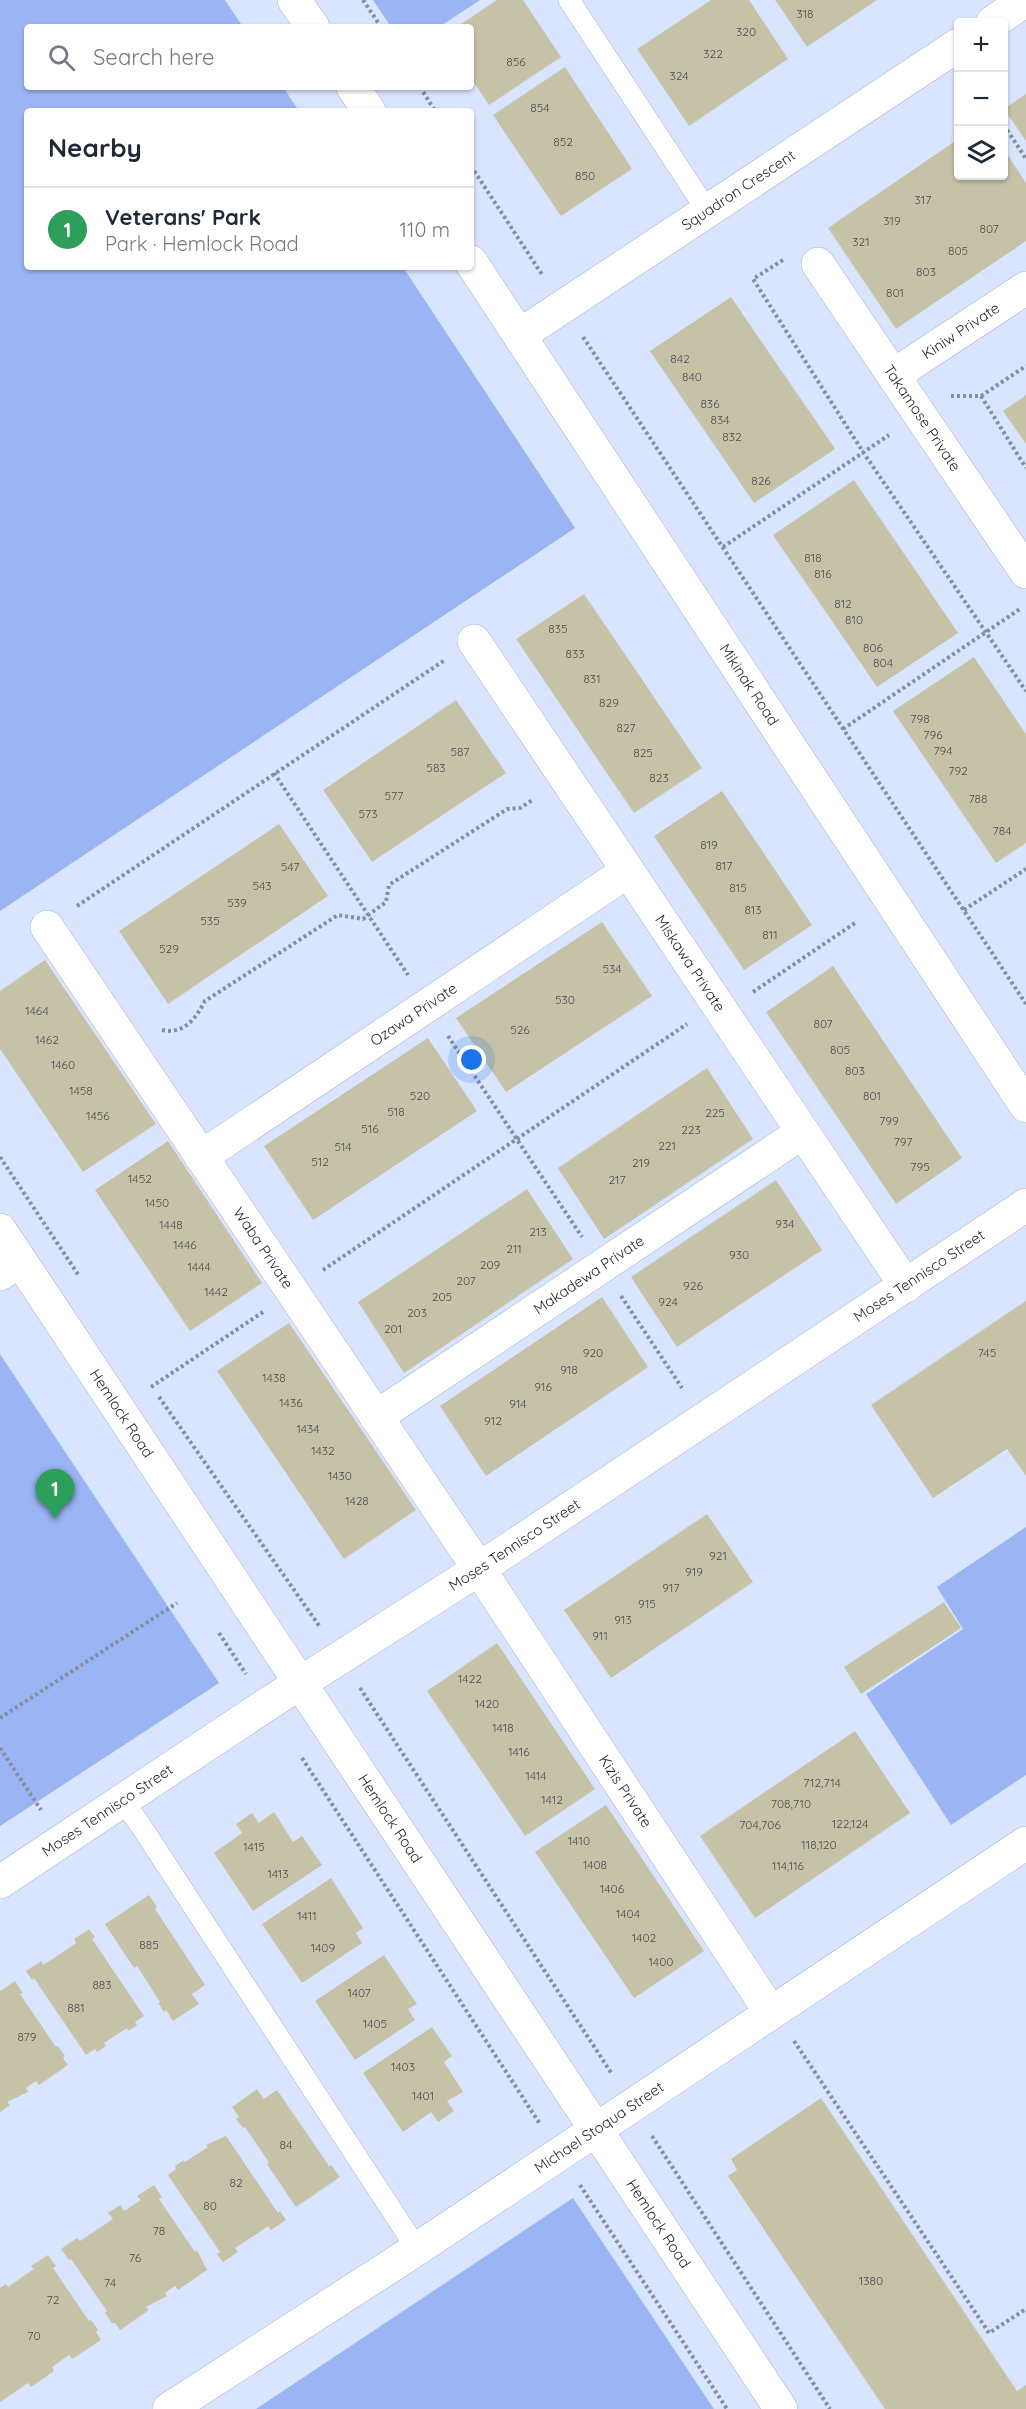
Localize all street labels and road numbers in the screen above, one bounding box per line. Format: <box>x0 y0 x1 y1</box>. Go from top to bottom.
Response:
street label: Squadron Crescent <box>678 145 799 234</box>
street label: Kiniw Private <box>918 298 1003 363</box>
street label: Takamose Private <box>880 361 965 475</box>
street label: Mikinak Road <box>716 640 783 729</box>
street label: Miskawa Private <box>651 911 730 1015</box>
street label: Ozawa Private <box>366 978 461 1050</box>
street label: Waba Private <box>229 1203 298 1292</box>
street label: Moses Tennisco Street <box>850 1225 988 1326</box>
street label: Makadewa Private <box>530 1231 648 1318</box>
street label: Hemlock Road <box>86 1365 158 1461</box>
street label: Moses Tennisco Street <box>445 1494 584 1595</box>
street label: Kizis Private <box>595 1751 657 1831</box>
street label: Moses Tennisco Street <box>38 1760 176 1861</box>
street label: Hemlock Road <box>354 1770 427 1866</box>
street label: Michael Stoqua Street <box>531 2077 667 2177</box>
street label: Hemlock Road <box>622 2175 695 2271</box>

